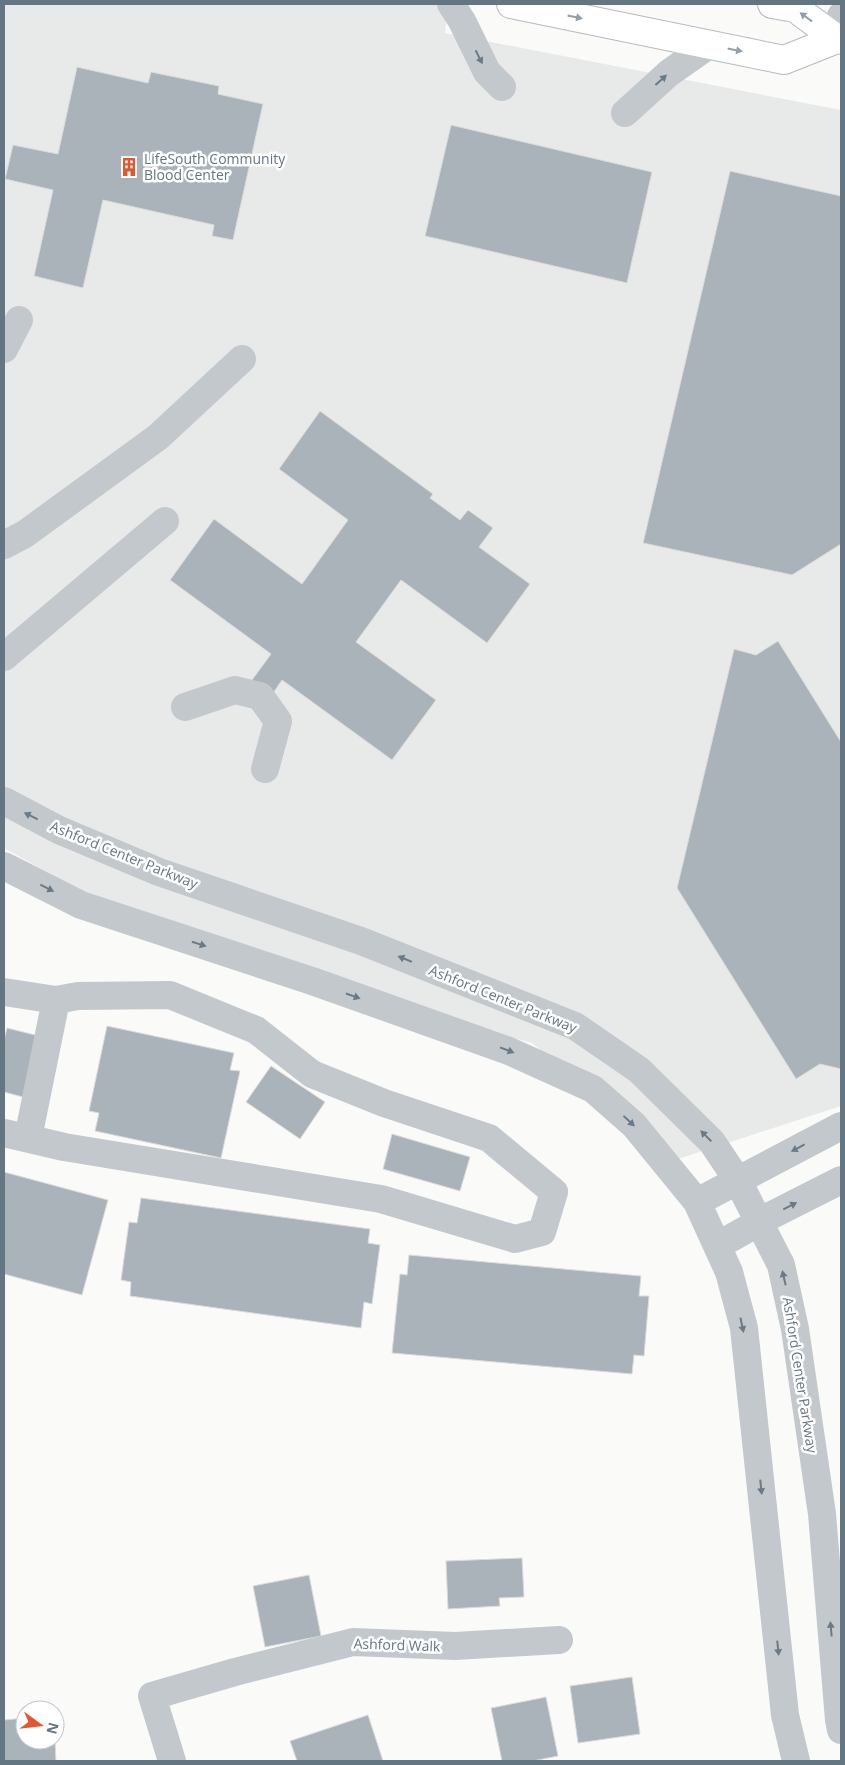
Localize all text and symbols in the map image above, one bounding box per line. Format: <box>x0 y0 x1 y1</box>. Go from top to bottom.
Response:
one-way arrow <box>799 12 813 22</box>
one-way arrow <box>568 13 583 21</box>
one-way arrow <box>727 46 742 54</box>
one-way arrow <box>475 50 483 64</box>
one-way arrow <box>655 74 667 86</box>
place label: LifeSouth Community Blood Center <box>144 149 286 184</box>
building icon: LifeSouth Community Blood Center <box>118 156 140 178</box>
one-way arrow <box>24 812 38 820</box>
street label: Ashford Center Parkway <box>48 816 202 893</box>
one-way arrow <box>40 884 54 892</box>
one-way arrow <box>192 941 207 948</box>
one-way arrow <box>397 955 412 963</box>
street label: Ashford Center Parkway <box>427 960 581 1037</box>
one-way arrow <box>346 993 361 1000</box>
one-way arrow <box>499 1047 514 1054</box>
one-way arrow <box>622 1115 634 1127</box>
one-way arrow <box>700 1131 712 1143</box>
one-way arrow <box>792 1144 805 1153</box>
one-way arrow <box>783 1202 798 1210</box>
one-way arrow <box>780 1270 788 1285</box>
street label: Ashford Center Parkway <box>779 1296 822 1455</box>
one-way arrow <box>739 1318 747 1334</box>
one-way arrow <box>757 1479 765 1495</box>
one-way arrow <box>827 1621 835 1637</box>
street label: Ashford Walk <box>353 1633 441 1656</box>
one-way arrow <box>774 1640 782 1656</box>
north arrow <box>15 1700 65 1750</box>
text: N <box>42 1721 64 1736</box>

